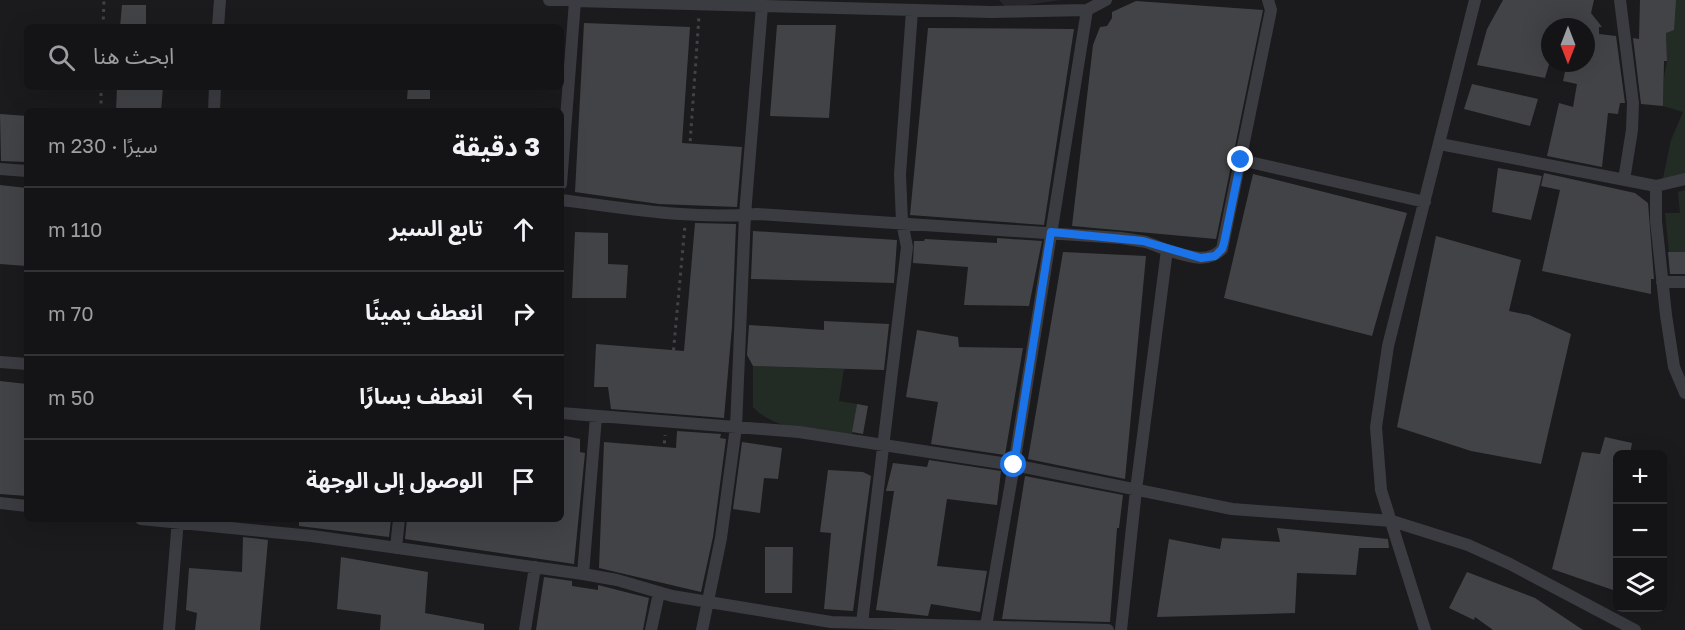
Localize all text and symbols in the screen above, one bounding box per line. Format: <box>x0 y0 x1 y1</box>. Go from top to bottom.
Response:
north arrow <box>1541 18 1595 72</box>
search box <box>24 24 564 90</box>
icon: search <box>45 41 78 74</box>
text: ابحث هنا <box>93 42 174 69</box>
text: 3 دقيقة <box>452 131 540 162</box>
text: سيرًا · 230 m <box>48 133 158 157</box>
route end <box>1227 146 1253 172</box>
icon: ahead <box>507 213 540 246</box>
text: تابع السير <box>389 214 483 241</box>
text: 110 m <box>48 217 103 241</box>
icon: right <box>507 297 540 330</box>
text: انعطف يمينًا <box>365 298 483 325</box>
text: 70 m <box>48 301 94 325</box>
icon: left <box>507 381 540 414</box>
text: انعطف يسارًا <box>359 382 483 409</box>
text: 50 m <box>48 385 95 409</box>
map controls <box>1613 450 1667 612</box>
button: + <box>1613 450 1667 504</box>
route start <box>1000 451 1026 477</box>
icon: arrive <box>507 465 540 498</box>
text: الوصول إلى الوجهة <box>306 466 483 493</box>
button: − <box>1613 504 1667 558</box>
button: layers <box>1613 558 1667 612</box>

